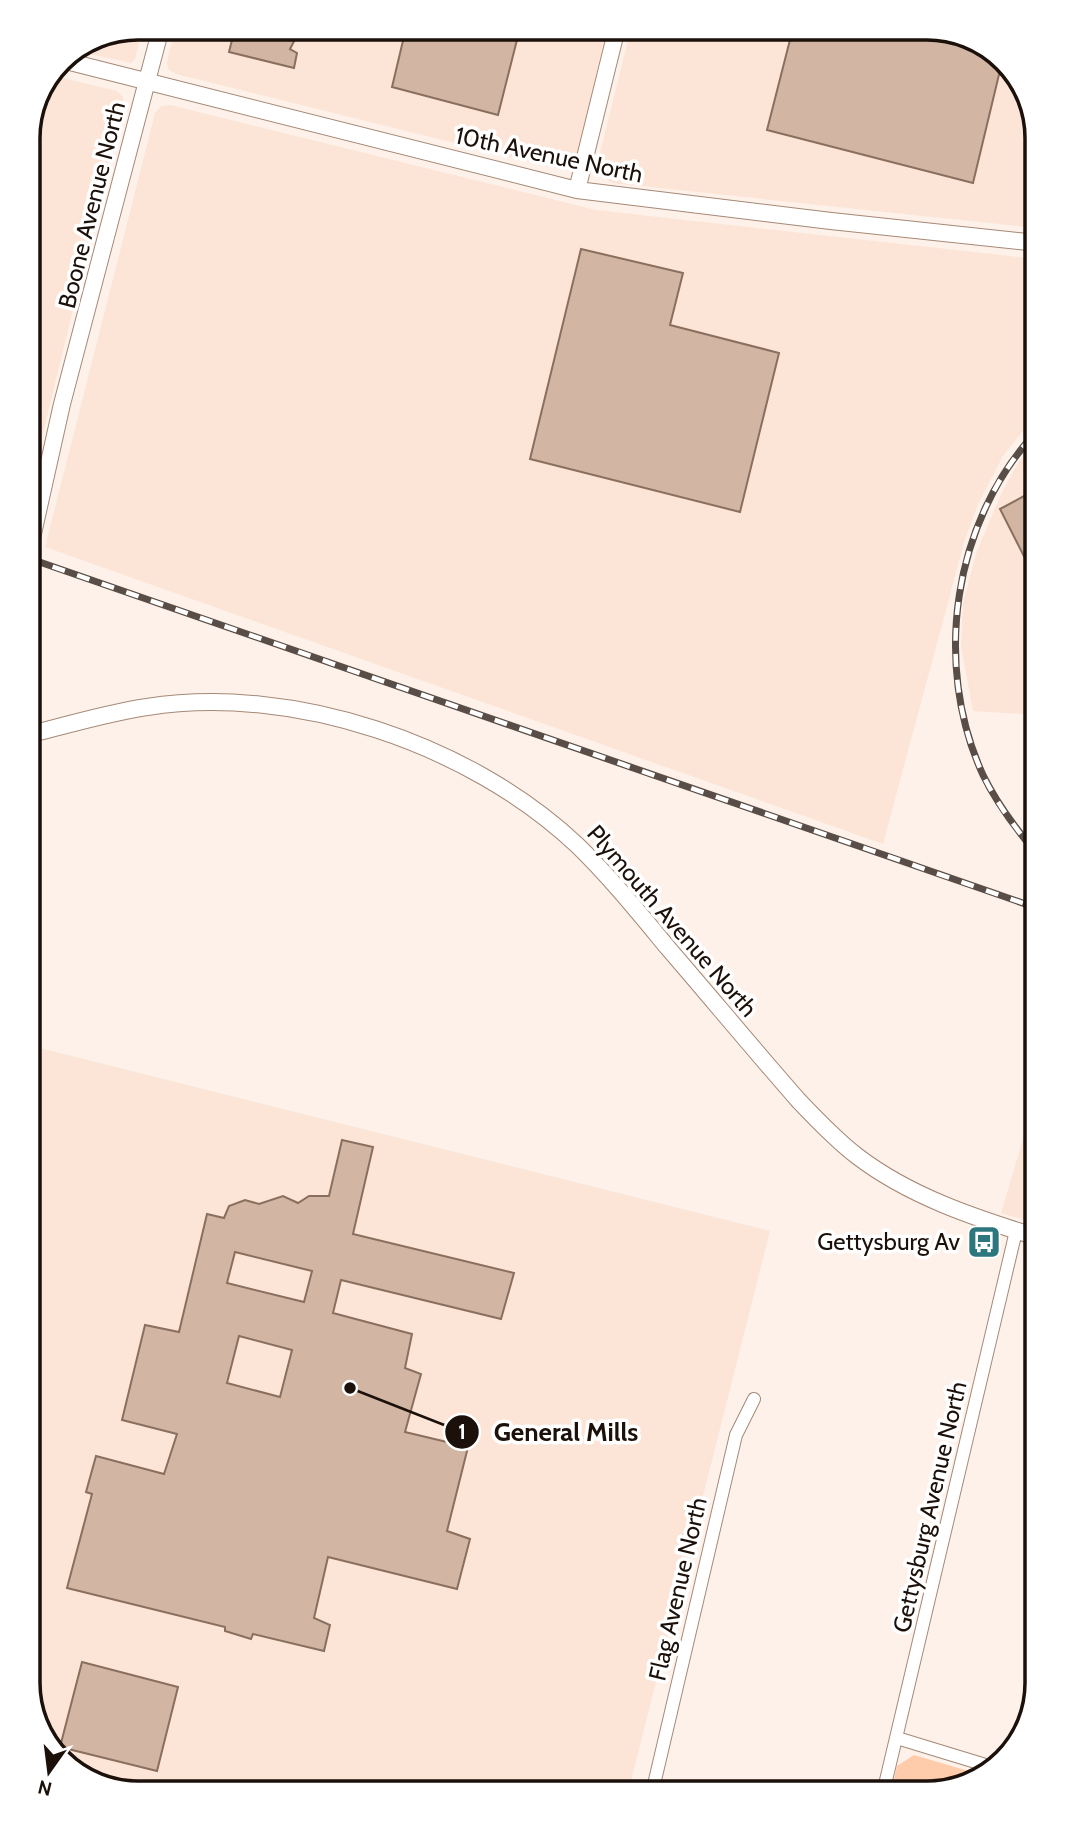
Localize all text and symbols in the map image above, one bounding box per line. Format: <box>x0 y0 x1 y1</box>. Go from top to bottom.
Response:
street label: Boone Avenue North <box>52 99 131 311</box>
street label: 10th Avenue North <box>453 120 646 189</box>
street label: Plymouth Avenue North <box>581 819 764 1022</box>
bus stop icon: Gettysburg Av <box>965 1223 1003 1261</box>
place label: Gettysburg Av <box>817 1227 960 1256</box>
street label: Gettysburg Avenue North <box>886 1378 973 1635</box>
callout: General Mills <box>445 1409 652 1456</box>
text: General Mills <box>494 1416 638 1448</box>
text: 1 <box>458 1419 466 1444</box>
street label: Flag Avenue North <box>642 1494 713 1683</box>
north arrow <box>14 1737 84 1807</box>
text: N <box>36 1775 54 1801</box>

